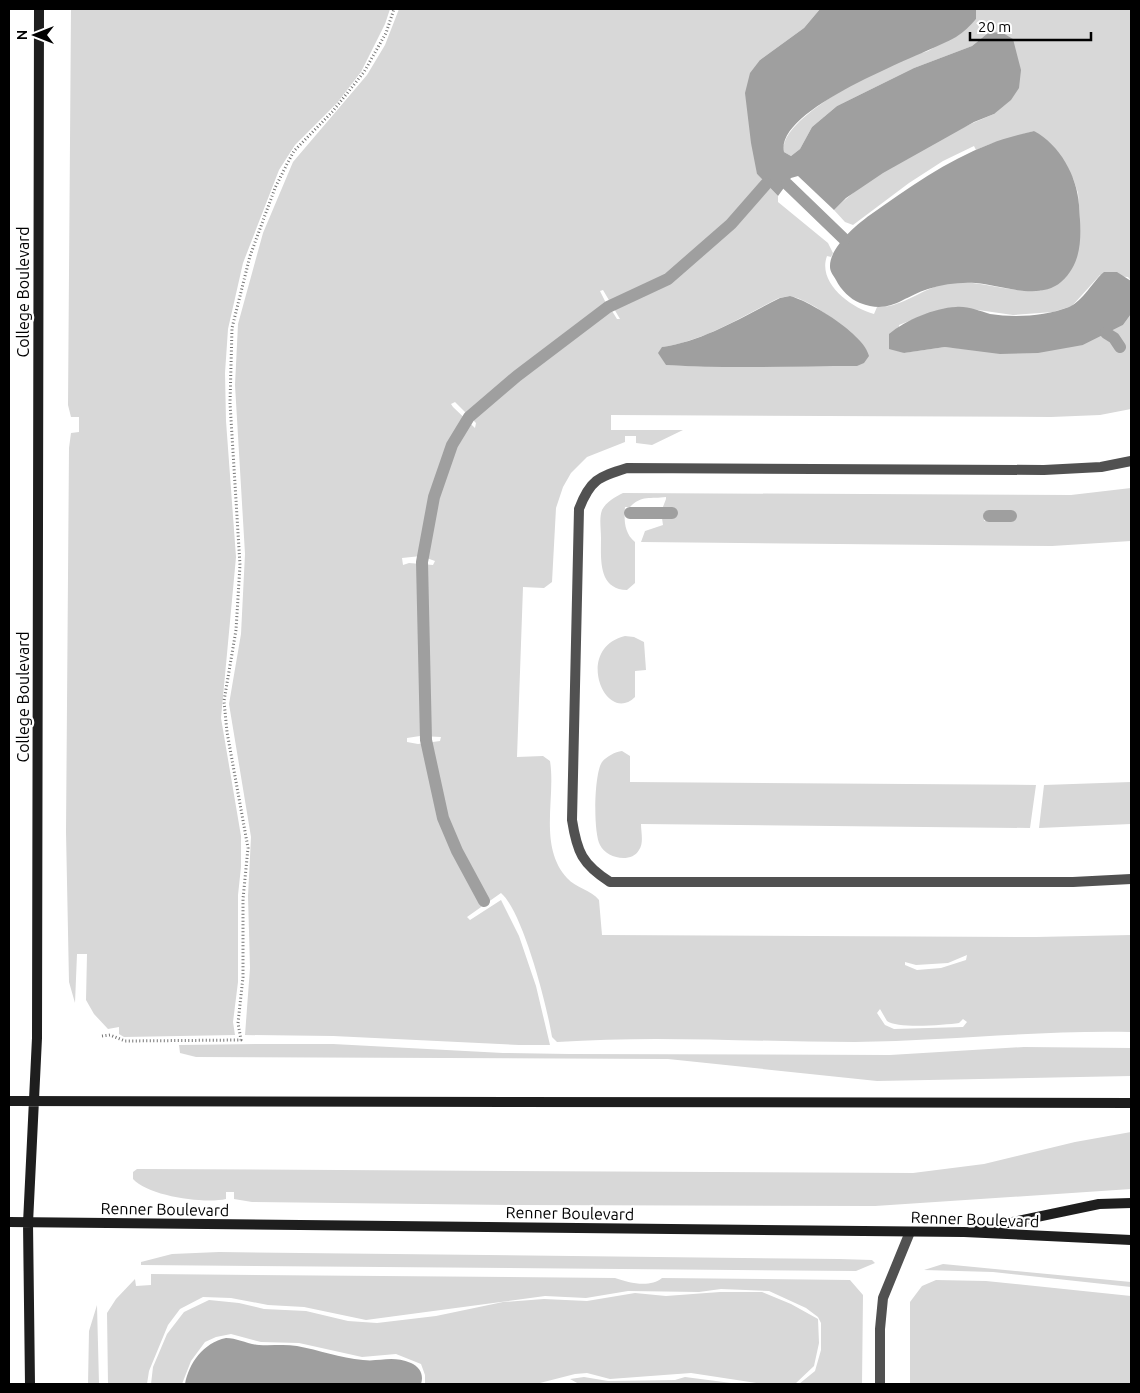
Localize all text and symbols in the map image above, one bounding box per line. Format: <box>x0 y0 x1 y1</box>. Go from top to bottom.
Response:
north arrow <box>10 10 60 60</box>
scale bar <box>970 10 1091 42</box>
text: 20 m <box>978 18 1011 35</box>
text: N <box>14 30 30 40</box>
street label: College Boulevard <box>14 226 32 358</box>
street label: College Boulevard <box>14 631 32 763</box>
street label: Renner Boulevard <box>100 1199 230 1219</box>
street label: Renner Boulevard <box>505 1203 635 1223</box>
street label: Renner Boulevard <box>910 1208 1040 1230</box>

